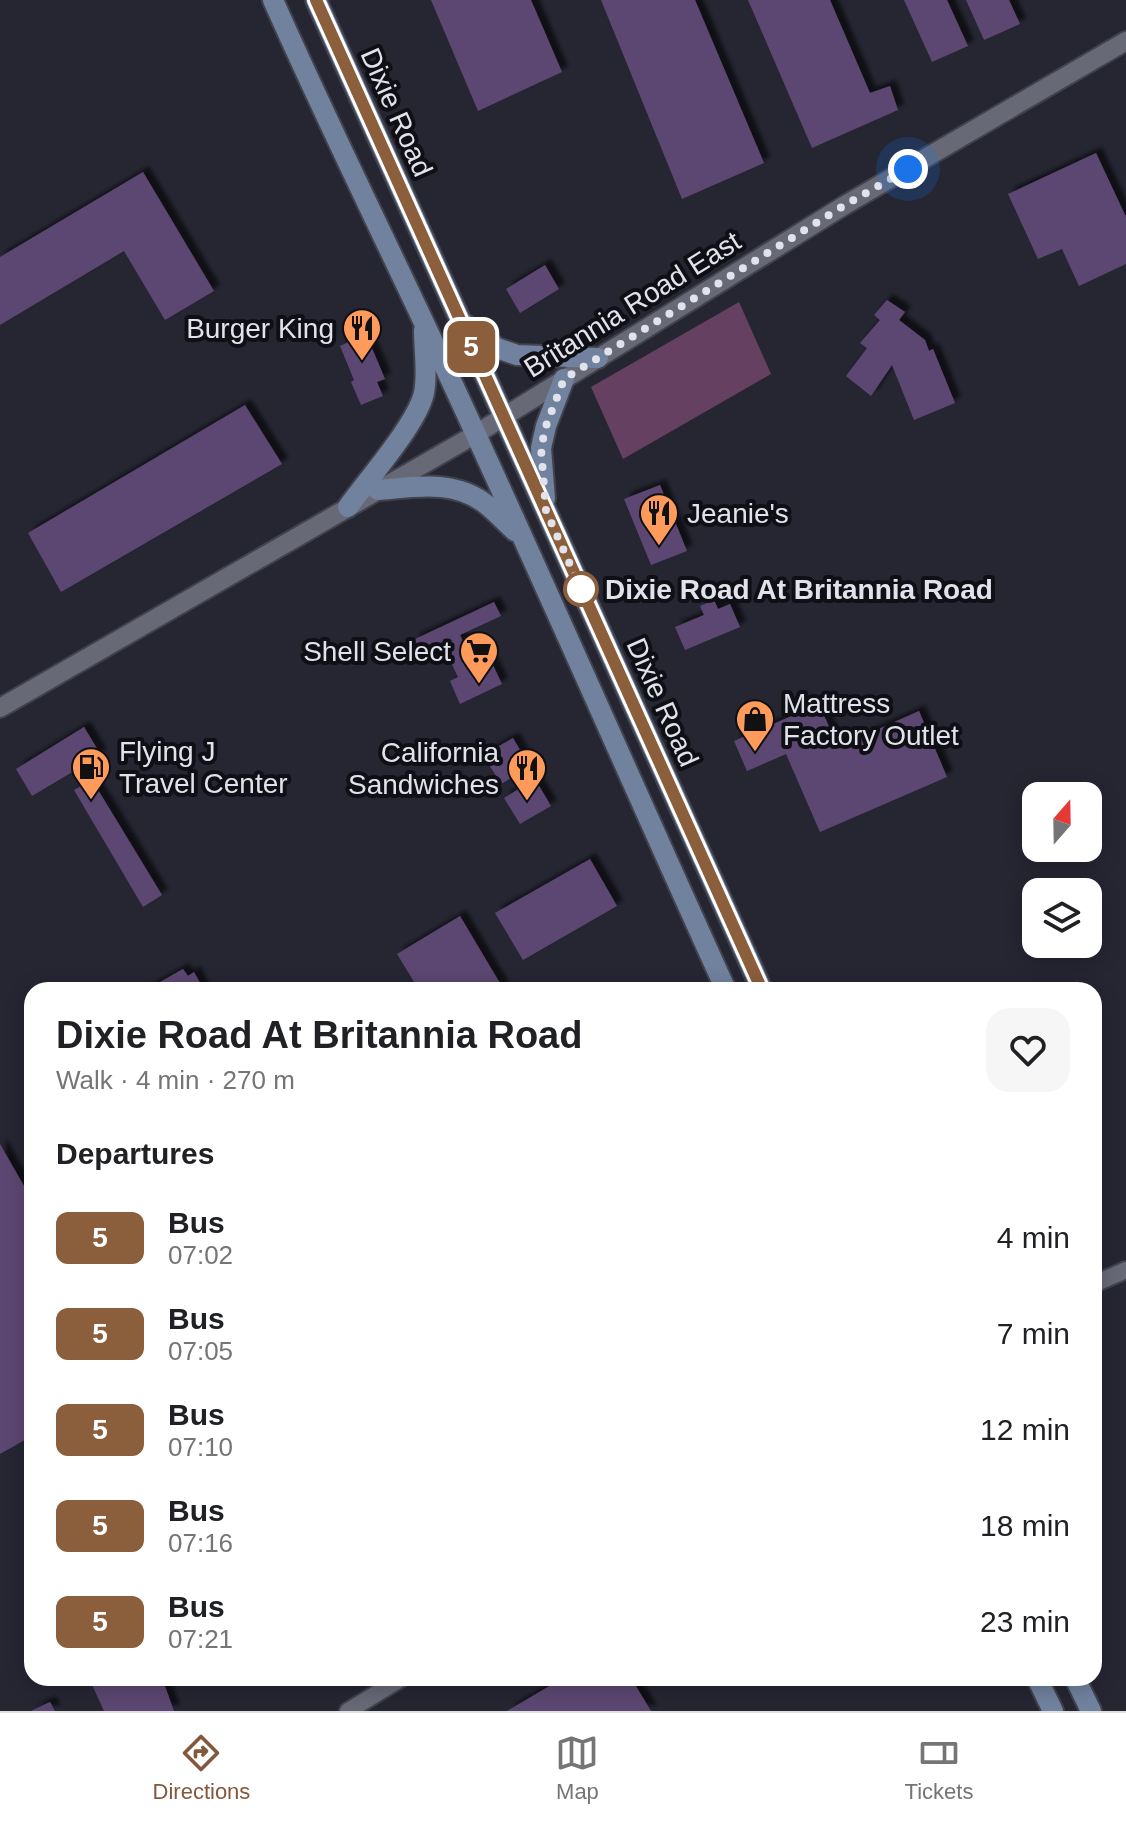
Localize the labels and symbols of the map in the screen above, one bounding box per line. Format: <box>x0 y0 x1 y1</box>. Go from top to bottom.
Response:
street label: Dixie Road <box>355 43 439 181</box>
your location <box>888 149 928 189</box>
street label: Britannia Road East <box>518 225 746 384</box>
restaurant icon: Burger King <box>341 307 383 362</box>
place label: Burger King <box>186 313 334 344</box>
line badge: 5 <box>445 321 497 373</box>
restaurant icon: Jeanie's <box>638 492 680 547</box>
place label: Jeanie's <box>687 498 789 529</box>
marker: Dixie Road At Britannia Road <box>564 572 598 606</box>
place label: Dixie Road At Britannia Road <box>605 574 993 605</box>
supermarket icon: Shell Select <box>458 630 500 685</box>
street label: Dixie Road <box>621 633 705 771</box>
place label: Shell Select <box>303 636 451 667</box>
place label: Mattress Factory Outlet <box>783 688 959 751</box>
shop icon: Mattress Factory Outlet <box>734 698 776 753</box>
place label: Flying J Travel Center <box>119 736 288 799</box>
place label: California Sandwiches <box>348 737 499 800</box>
fuel station icon: Flying J Travel Center <box>70 746 112 801</box>
restaurant icon: California Sandwiches <box>506 747 548 802</box>
north arrow <box>1022 782 1102 862</box>

